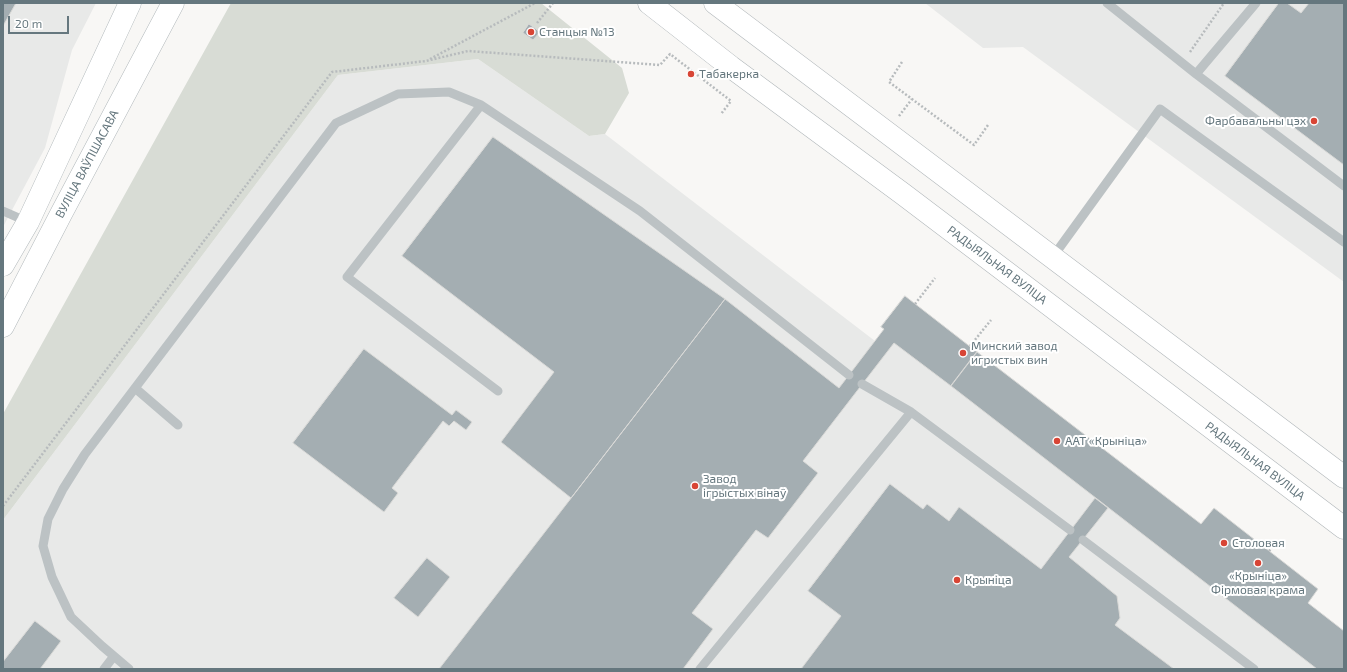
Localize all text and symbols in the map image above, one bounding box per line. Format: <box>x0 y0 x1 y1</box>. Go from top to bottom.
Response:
scale bar <box>10 8 71 34</box>
text: 20 m <box>15 16 42 30</box>
place label: Станцыя №13 <box>539 25 615 39</box>
marker: Станцыя №13 <box>526 27 536 37</box>
place label: Табакерка <box>699 67 759 81</box>
marker: Табакерка <box>686 69 696 79</box>
street label: ВУЛІЦА ВАЎПШАСАВА <box>52 107 122 221</box>
place label: Фарбавальны цэх <box>1205 114 1306 128</box>
marker: Фарбавальны цэх <box>1309 116 1319 126</box>
street label: РАДЫЯЛЬНАЯ ВУЛІЦА <box>944 223 1050 307</box>
place label: Минский завод игристых вин <box>971 339 1058 367</box>
marker: Минский завод игристых вин <box>958 348 968 358</box>
street label: РАДЫЯЛЬНАЯ ВУЛІЦА <box>1202 419 1308 503</box>
place label: ААТ «Крыніца» <box>1065 434 1147 448</box>
marker: ААТ «Крыніца» <box>1052 436 1062 446</box>
place label: Завод ігрыстых вінаў <box>703 472 786 500</box>
marker: Завод ігрыстых вінаў <box>690 481 700 491</box>
place label: Столовая <box>1232 536 1285 550</box>
marker: Столовая <box>1219 538 1229 548</box>
marker: «Крыніца» Фірмовая крама <box>1253 558 1263 568</box>
place label: «Крыніца» Фірмовая крама <box>1211 569 1305 597</box>
place label: Крыніца <box>965 573 1012 587</box>
marker: Крыніца <box>952 575 962 585</box>

